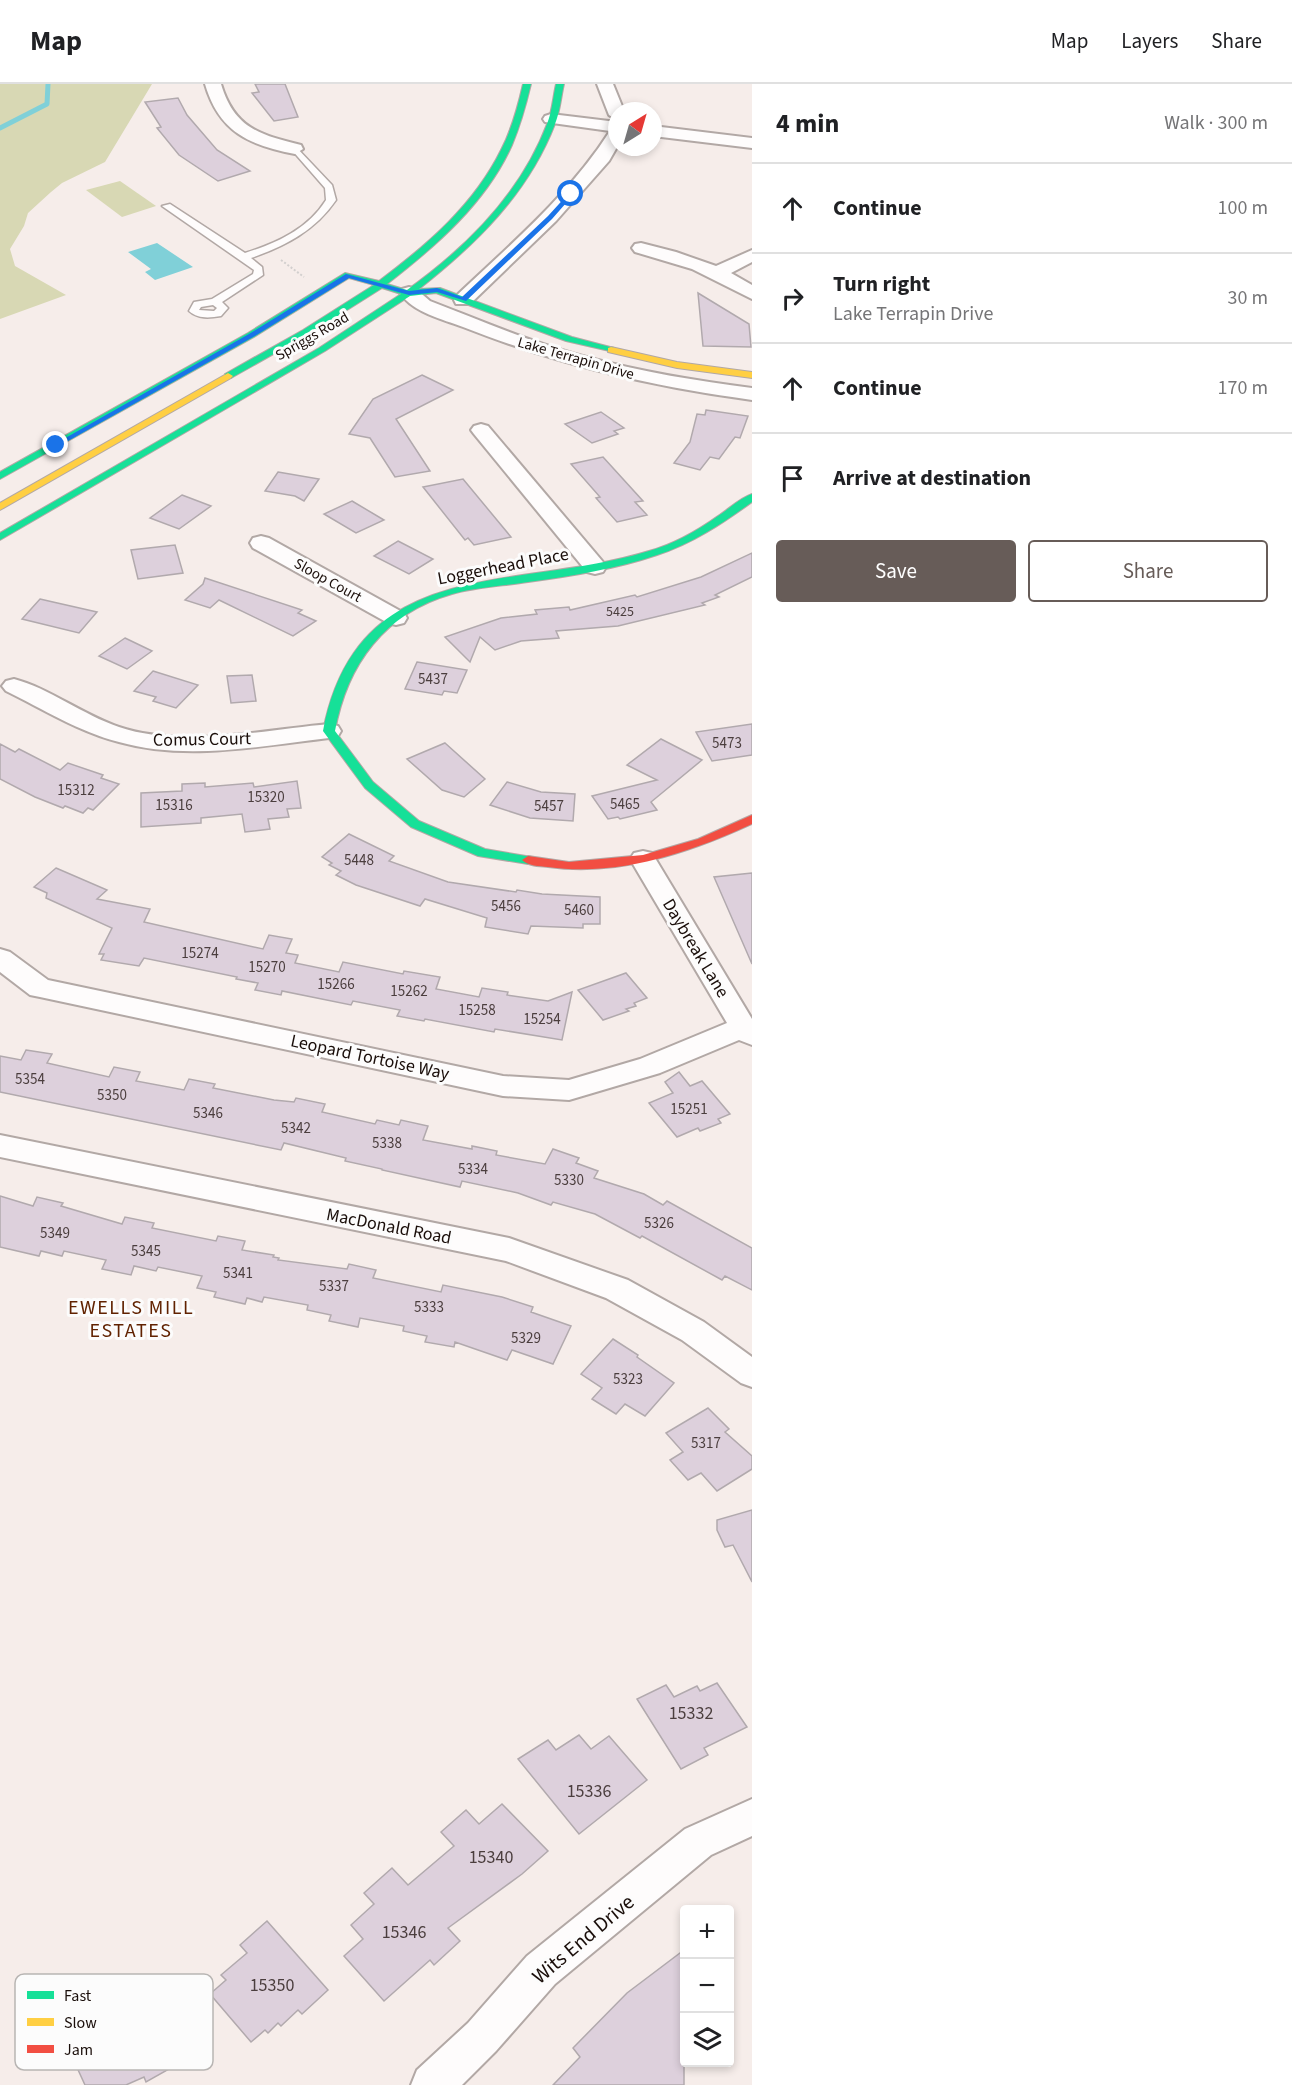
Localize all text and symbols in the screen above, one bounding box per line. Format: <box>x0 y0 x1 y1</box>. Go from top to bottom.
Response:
text: Map <box>30 21 82 61</box>
text: Map <box>1051 26 1088 56</box>
text: Layers <box>1121 26 1178 56</box>
text: Share <box>1211 26 1262 56</box>
north arrow <box>608 102 662 156</box>
text: 4 min <box>776 105 839 142</box>
text: Walk · 300 m <box>1164 109 1268 137</box>
route start <box>557 180 583 206</box>
icon: ahead <box>776 192 809 225</box>
text: Continue <box>833 192 922 224</box>
text: 100 m <box>1218 194 1268 222</box>
text: Turn right <box>833 268 930 300</box>
icon: right <box>776 282 809 315</box>
text: 30 m <box>1228 284 1268 312</box>
text: Lake Terrapin Drive <box>833 300 993 328</box>
street label: Spriggs Road <box>272 307 353 366</box>
street label: Lake Terrapin Drive <box>515 332 637 385</box>
icon: ahead <box>776 372 809 405</box>
text: Continue <box>833 372 922 404</box>
text: 170 m <box>1218 374 1268 402</box>
route end <box>42 431 68 457</box>
icon: arrive <box>776 462 809 495</box>
text: Arrive at destination <box>833 462 1031 494</box>
button: Save <box>776 540 1016 602</box>
button: Share <box>1028 540 1268 602</box>
street label: Loggerhead Place <box>435 542 571 591</box>
street label: Sloop Court <box>290 553 365 608</box>
house number: 5425 <box>606 602 634 622</box>
house number: 5437 <box>418 669 448 690</box>
street label: Comus Court <box>153 726 251 753</box>
house number: 5473 <box>712 733 742 754</box>
house number: 15312 <box>57 780 95 801</box>
house number: 15320 <box>247 787 285 808</box>
house number: 5465 <box>610 794 640 815</box>
house number: 15316 <box>155 795 193 816</box>
house number: 5457 <box>534 796 564 817</box>
house number: 5448 <box>344 850 374 871</box>
street label: Daybreak Lane <box>656 894 735 1003</box>
house number: 5456 <box>491 896 521 917</box>
house number: 5460 <box>564 900 594 921</box>
house number: 15274 <box>181 943 219 964</box>
house number: 15270 <box>248 957 286 978</box>
house number: 15266 <box>317 974 355 995</box>
house number: 15262 <box>390 981 428 1002</box>
house number: 15258 <box>458 1000 496 1021</box>
house number: 15254 <box>523 1009 561 1030</box>
street label: Leopard Tortoise Way <box>288 1028 452 1087</box>
house number: 5354 <box>15 1069 45 1090</box>
house number: 5350 <box>97 1085 127 1106</box>
house number: 15251 <box>670 1099 708 1120</box>
house number: 5346 <box>193 1103 223 1124</box>
house number: 5342 <box>281 1118 311 1139</box>
house number: 5338 <box>372 1133 402 1154</box>
house number: 5334 <box>458 1159 488 1180</box>
house number: 5330 <box>554 1170 584 1191</box>
street label: MacDonald Road <box>324 1202 454 1251</box>
house number: 5326 <box>644 1213 674 1234</box>
house number: 5349 <box>40 1223 70 1244</box>
house number: 5345 <box>131 1241 161 1262</box>
house number: 5341 <box>223 1263 253 1284</box>
house number: 5337 <box>319 1276 349 1297</box>
district label: EWELLS MILL ESTATES <box>68 1294 194 1345</box>
house number: 5333 <box>414 1297 444 1318</box>
house number: 5329 <box>511 1328 541 1349</box>
house number: 5323 <box>613 1369 643 1390</box>
house number: 5317 <box>691 1433 721 1454</box>
house number: 15332 <box>669 1701 713 1726</box>
house number: 15336 <box>567 1779 611 1804</box>
house number: 15340 <box>469 1845 513 1870</box>
street label: Wits End Drive <box>525 1887 641 1991</box>
map controls <box>680 1905 734 2067</box>
button: + <box>680 1905 734 1959</box>
house number: 15346 <box>382 1920 426 1945</box>
button: − <box>680 1959 734 2013</box>
house number: 15350 <box>250 1973 294 1998</box>
legend <box>15 1974 213 2070</box>
text: Fast <box>64 1985 92 2007</box>
text: Slow <box>64 2012 97 2034</box>
button: layers <box>680 2013 734 2067</box>
text: Jam <box>64 2039 93 2061</box>

